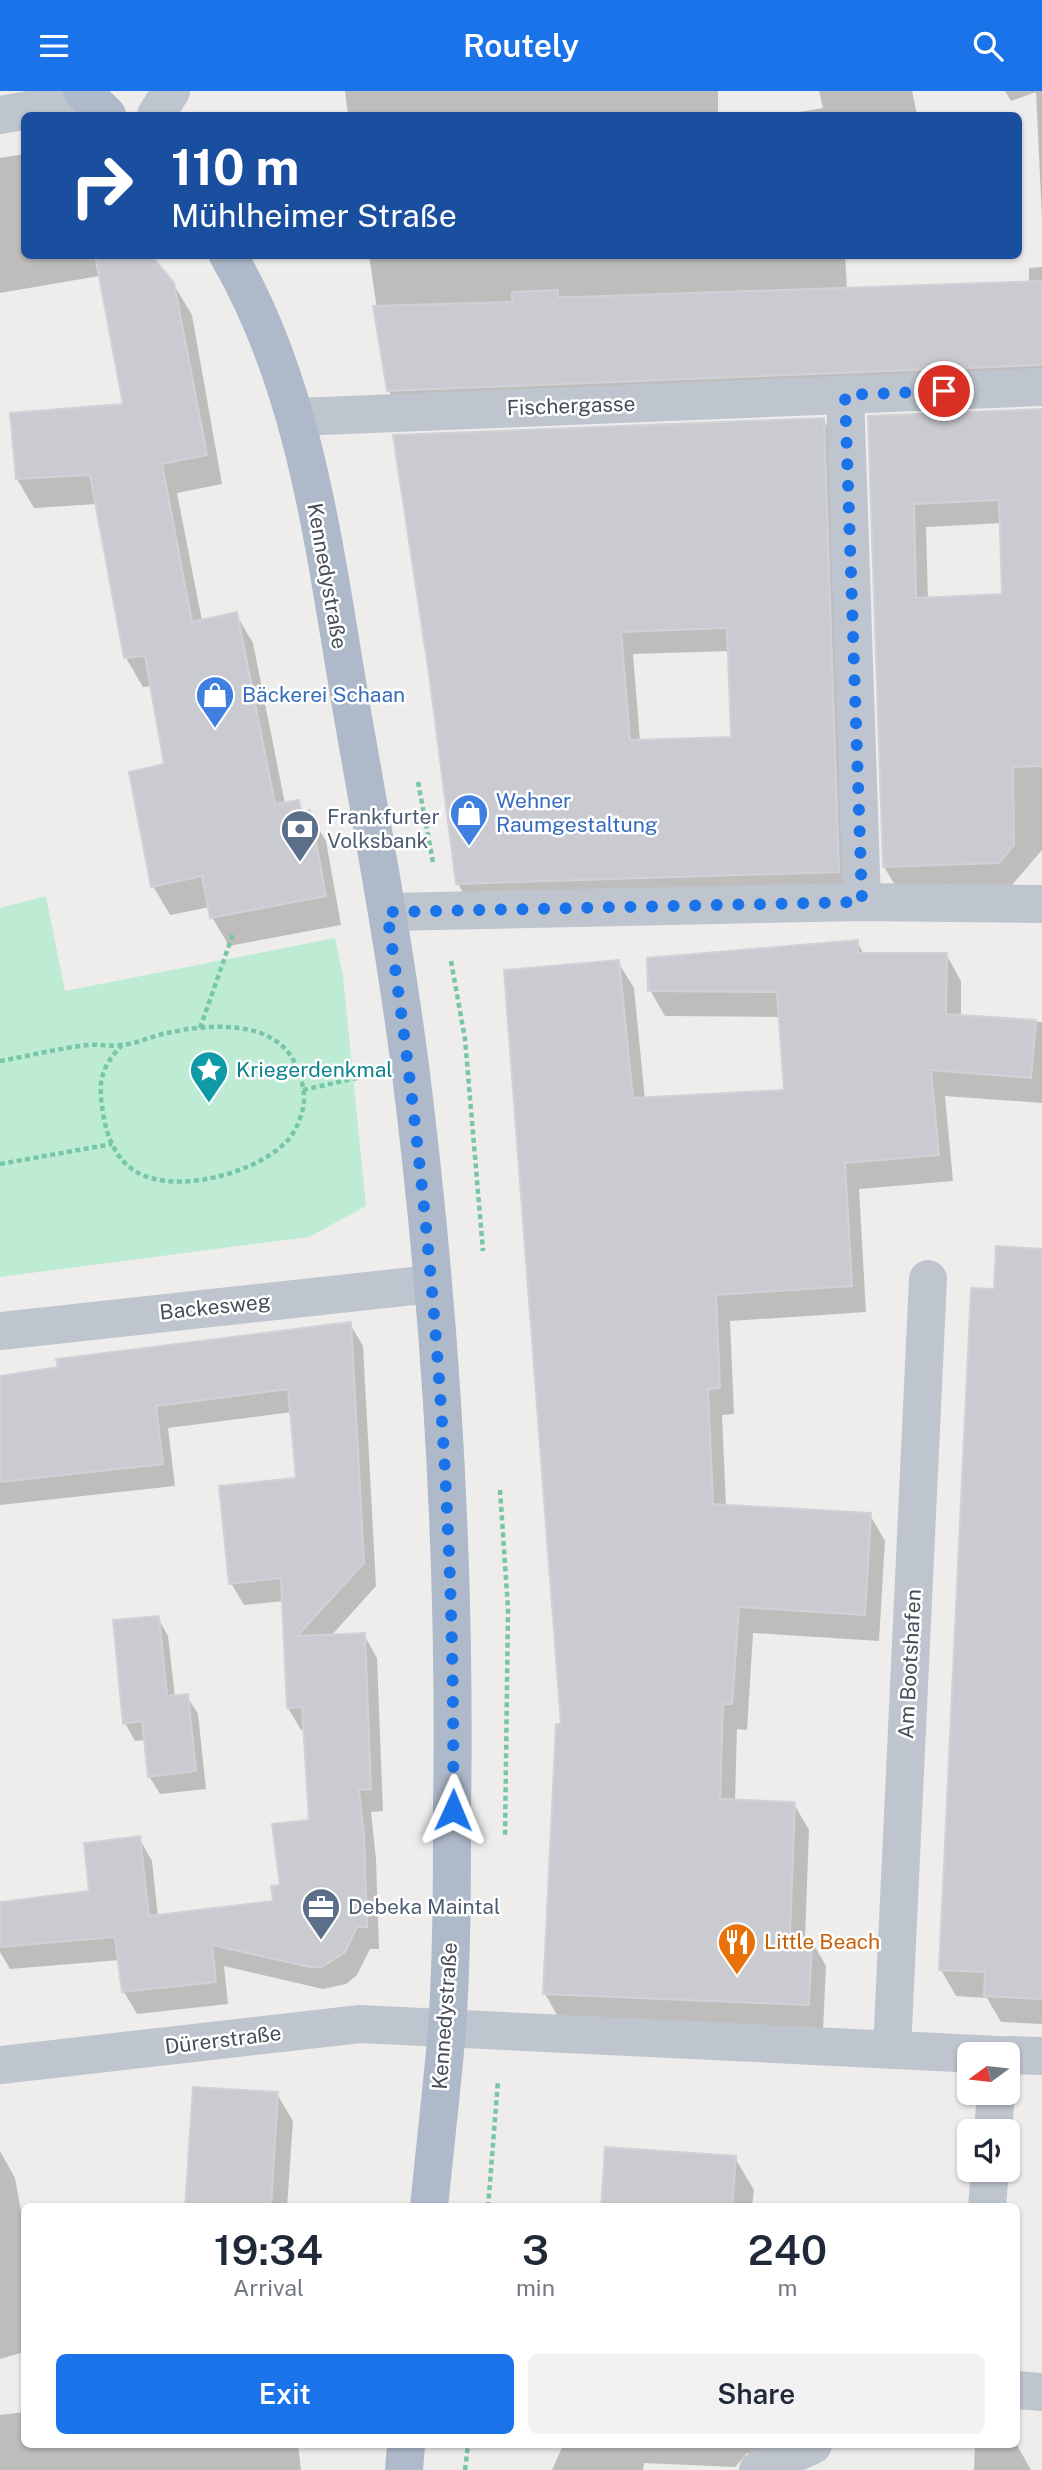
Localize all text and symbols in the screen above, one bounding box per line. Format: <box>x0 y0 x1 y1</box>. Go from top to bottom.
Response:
icon: menu <box>35 27 73 65</box>
text: Routely <box>463 27 579 64</box>
icon: search <box>969 27 1007 65</box>
text: 110 m <box>171 138 299 196</box>
icon: right <box>56 140 147 231</box>
text: Mühlheimer Straße <box>171 197 457 234</box>
pin <box>914 361 974 421</box>
icon: arrive <box>925 372 963 410</box>
street label: Fischergasse <box>506 391 636 420</box>
street label: Kennedystraße <box>302 501 353 651</box>
shop icon: Bäckerei Schaan <box>194 674 236 729</box>
place label: Bäckerei Schaan <box>242 682 405 707</box>
place label: Wehner Raumgestaltung <box>496 788 658 837</box>
shop icon: Wehner Raumgestaltung <box>448 792 490 847</box>
place label: Frankfurter Volksbank <box>327 804 440 853</box>
bank icon: Frankfurter Volksbank <box>279 808 321 863</box>
place icon: Kriegerdenkmal <box>188 1049 230 1104</box>
place label: Kriegerdenkmal <box>236 1057 393 1082</box>
street label: Backesweg <box>158 1288 272 1325</box>
street label: Am Bootshafen <box>893 1588 926 1739</box>
position arrow <box>416 1773 490 1847</box>
office icon: Debeka Maintal <box>300 1886 342 1941</box>
place label: Debeka Maintal <box>348 1894 500 1919</box>
restaurant icon: Little Beach <box>716 1921 758 1976</box>
place label: Little Beach <box>764 1929 880 1954</box>
street label: Kennedystraße <box>427 1941 462 2090</box>
street label: Dürerstraße <box>163 2020 283 2059</box>
north arrow <box>957 2042 1020 2105</box>
map controls <box>957 2042 1020 2182</box>
button: sound <box>957 2119 1020 2182</box>
text: 19:34 <box>214 2225 323 2274</box>
text: 3 <box>522 2225 549 2274</box>
text: 240 <box>748 2225 827 2274</box>
text: Arrival <box>233 2274 304 2301</box>
text: min <box>516 2274 555 2301</box>
text: m <box>778 2274 797 2301</box>
button: Exit <box>56 2354 514 2434</box>
button: Share <box>528 2354 985 2434</box>

